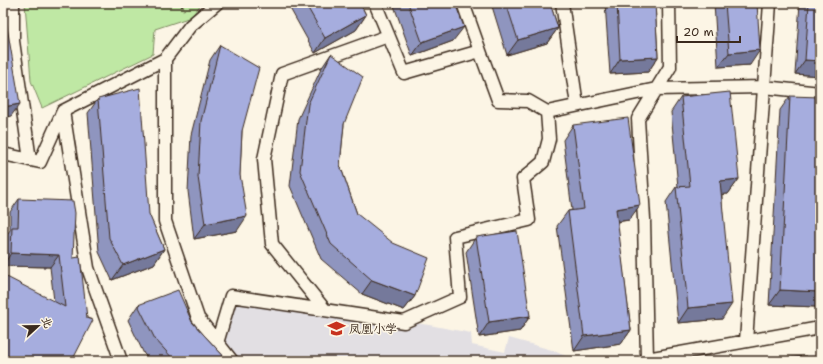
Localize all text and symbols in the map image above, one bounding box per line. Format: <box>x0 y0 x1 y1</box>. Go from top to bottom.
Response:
scale bar <box>677 18 740 44</box>
text: 20 m <box>683 24 714 40</box>
north arrow <box>18 306 58 346</box>
text: 北 <box>38 315 56 330</box>
school or university icon: 凤凰小学 <box>326 319 346 339</box>
place label: 凤凰小学 <box>349 321 397 337</box>

